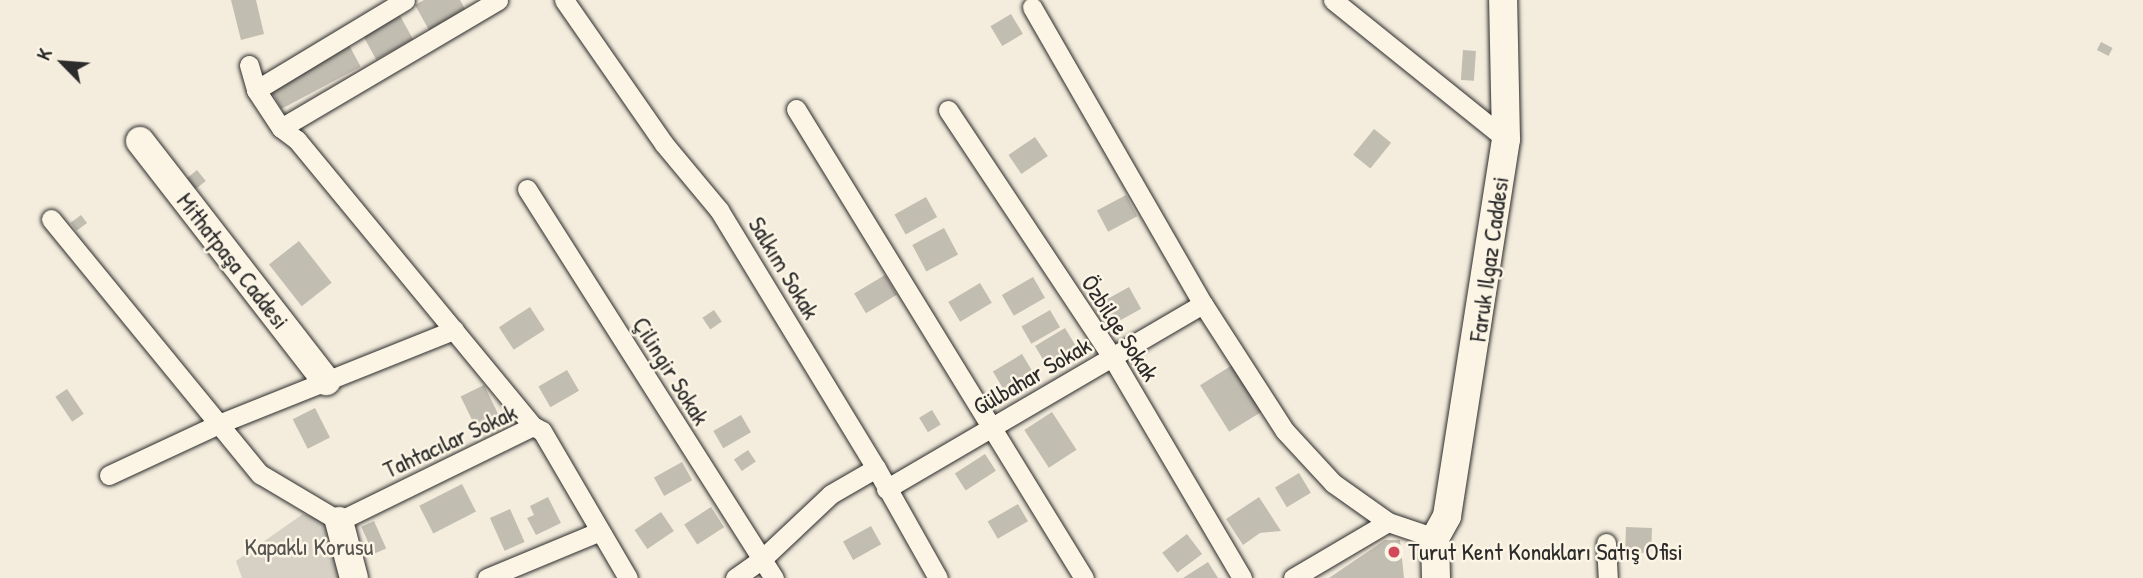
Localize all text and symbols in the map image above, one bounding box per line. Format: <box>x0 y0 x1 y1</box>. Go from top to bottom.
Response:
north arrow <box>28 28 98 98</box>
text: K <box>30 44 58 64</box>
street label: Faruk Ilgaz Caddesi <box>1463 175 1515 343</box>
street label: Mithatpaşa Caddesi <box>171 187 295 335</box>
street label: Salkım Sokak <box>742 212 826 324</box>
street label: Özbilge Sokak <box>1075 269 1165 387</box>
street label: Çilingir Sokak <box>626 312 716 430</box>
street label: Gülbahar Sokak <box>968 331 1096 421</box>
street label: Tahtacılar Sokak <box>379 398 521 484</box>
park label: Kapaklı Korusu <box>245 533 373 561</box>
place label: Turut Kent Konakları Satış Ofisi <box>1408 538 1683 566</box>
marker: Turut Kent Konakları Satış Ofisi <box>1386 544 1402 560</box>

